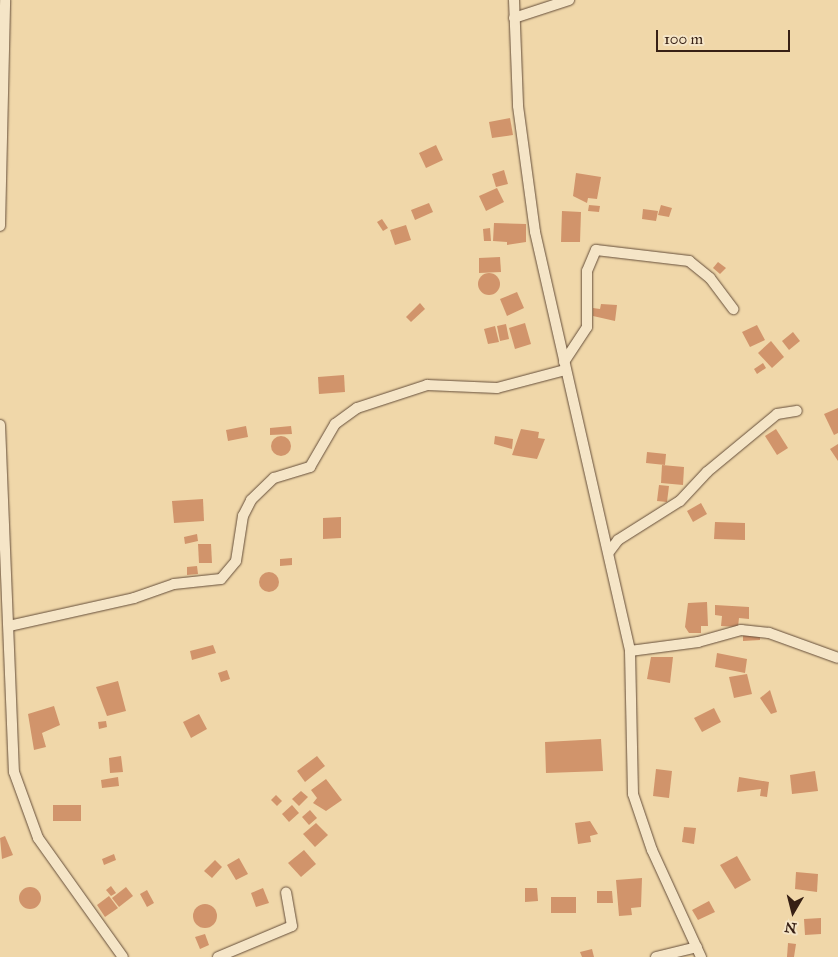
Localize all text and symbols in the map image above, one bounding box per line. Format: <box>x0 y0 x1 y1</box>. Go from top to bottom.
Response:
scale bar <box>658 20 792 52</box>
text: 100 m <box>664 30 703 48</box>
north arrow <box>768 887 818 937</box>
text: N <box>784 918 798 937</box>

